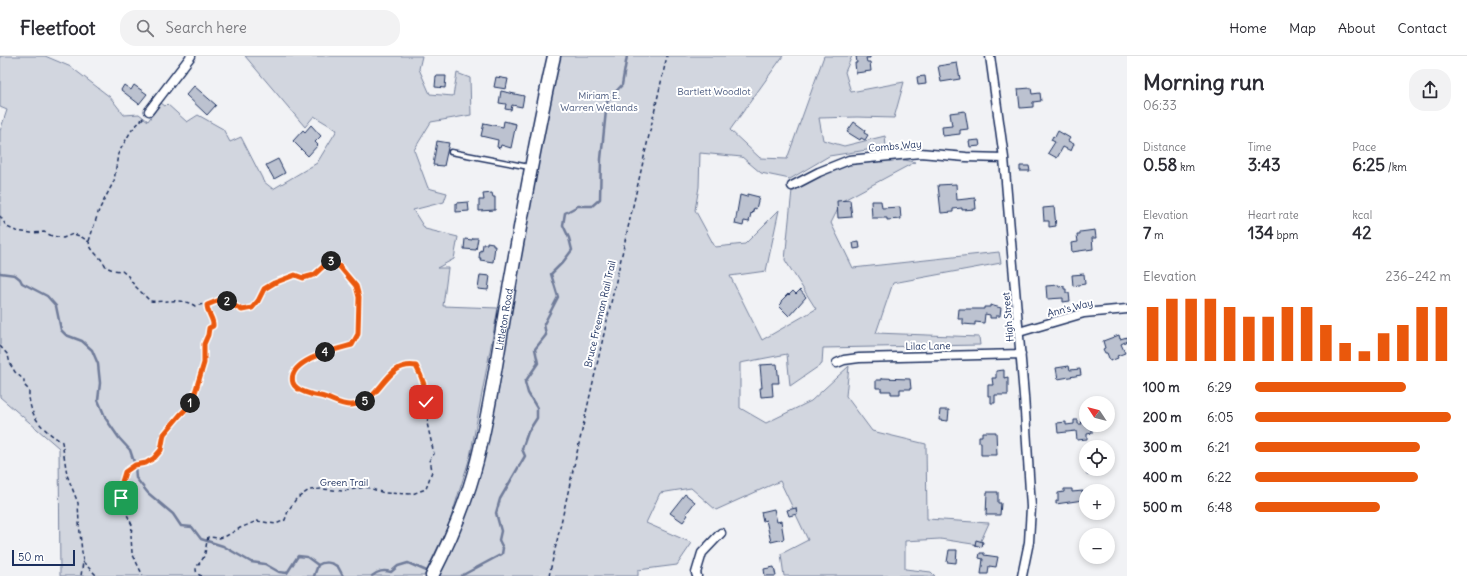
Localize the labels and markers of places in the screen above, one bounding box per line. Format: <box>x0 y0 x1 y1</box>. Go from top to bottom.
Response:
pin: 3 <box>321 251 341 271</box>
pin: 2 <box>217 291 237 311</box>
pin: 4 <box>315 342 335 362</box>
pin <box>409 385 443 419</box>
pin: 5 <box>355 391 375 411</box>
pin: 1 <box>180 393 200 413</box>
pin <box>104 481 138 515</box>

